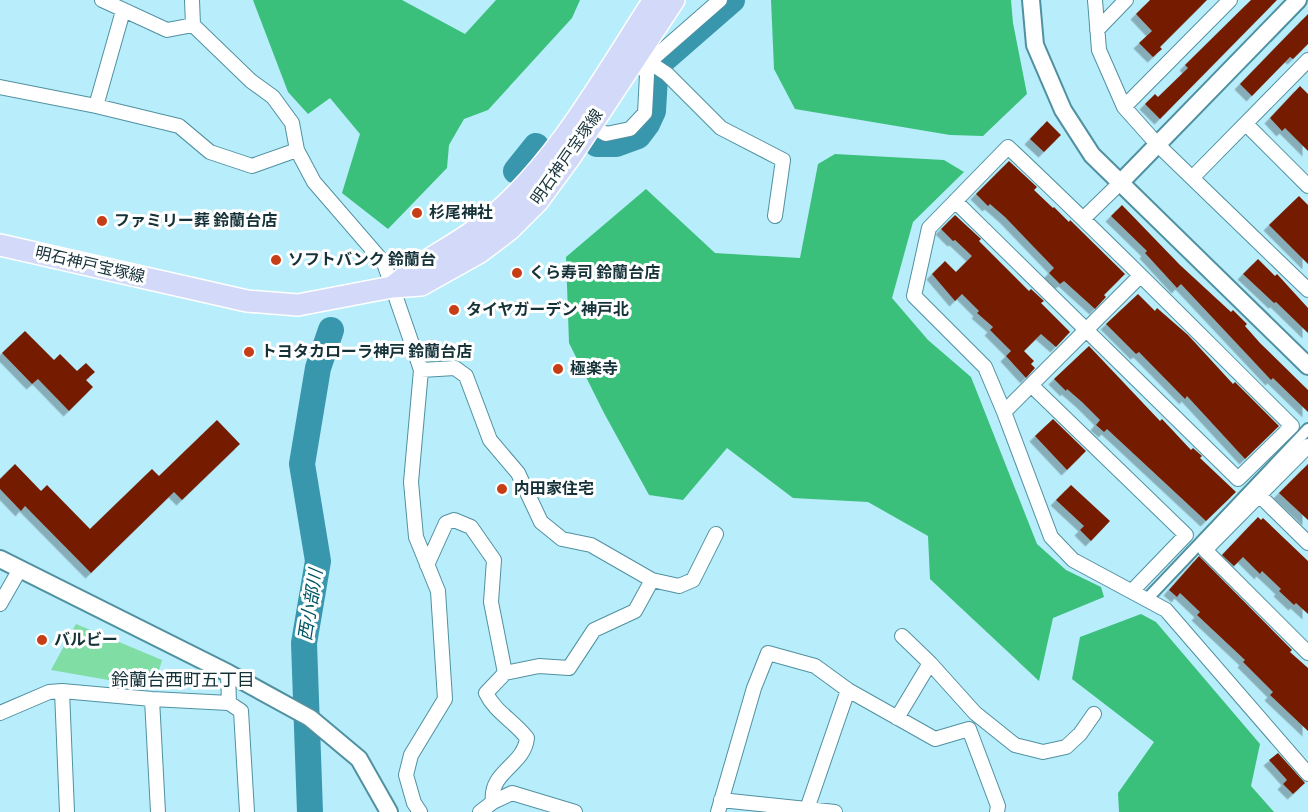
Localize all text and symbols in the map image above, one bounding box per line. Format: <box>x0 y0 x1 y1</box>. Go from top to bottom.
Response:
street label: 明石神戸宝塚線 <box>526 105 608 209</box>
place label: 杉尾神社 <box>429 202 493 224</box>
marker: 杉尾神社 <box>410 206 424 220</box>
place label: ファミリー葬 鈴蘭台店 <box>114 210 277 232</box>
marker: ファミリー葬 鈴蘭台店 <box>95 214 109 228</box>
street label: 明石神戸宝塚線 <box>33 242 147 288</box>
place label: ソフトバンク 鈴蘭台 <box>288 249 436 271</box>
marker: ソフトバンク 鈴蘭台 <box>269 253 283 267</box>
place label: くら寿司 鈴蘭台店 <box>529 262 660 284</box>
marker: くら寿司 鈴蘭台店 <box>510 266 524 280</box>
place label: タイヤガーデン 神戸北 <box>466 299 629 321</box>
marker: タイヤガーデン 神戸北 <box>447 303 461 317</box>
place label: トヨタカローラ神戸 鈴蘭台店 <box>261 341 472 363</box>
marker: トヨタカローラ神戸 鈴蘭台店 <box>242 345 256 359</box>
place label: 極楽寺 <box>570 358 618 380</box>
marker: 極楽寺 <box>551 362 565 376</box>
place label: 内田家住宅 <box>514 478 594 500</box>
marker: 内田家住宅 <box>495 482 509 496</box>
water label: 西小部川 <box>293 566 329 643</box>
place label: バルビー <box>54 629 118 651</box>
marker: バルビー <box>35 633 49 647</box>
district label: 鈴蘭台西町五丁目 <box>111 668 255 693</box>

